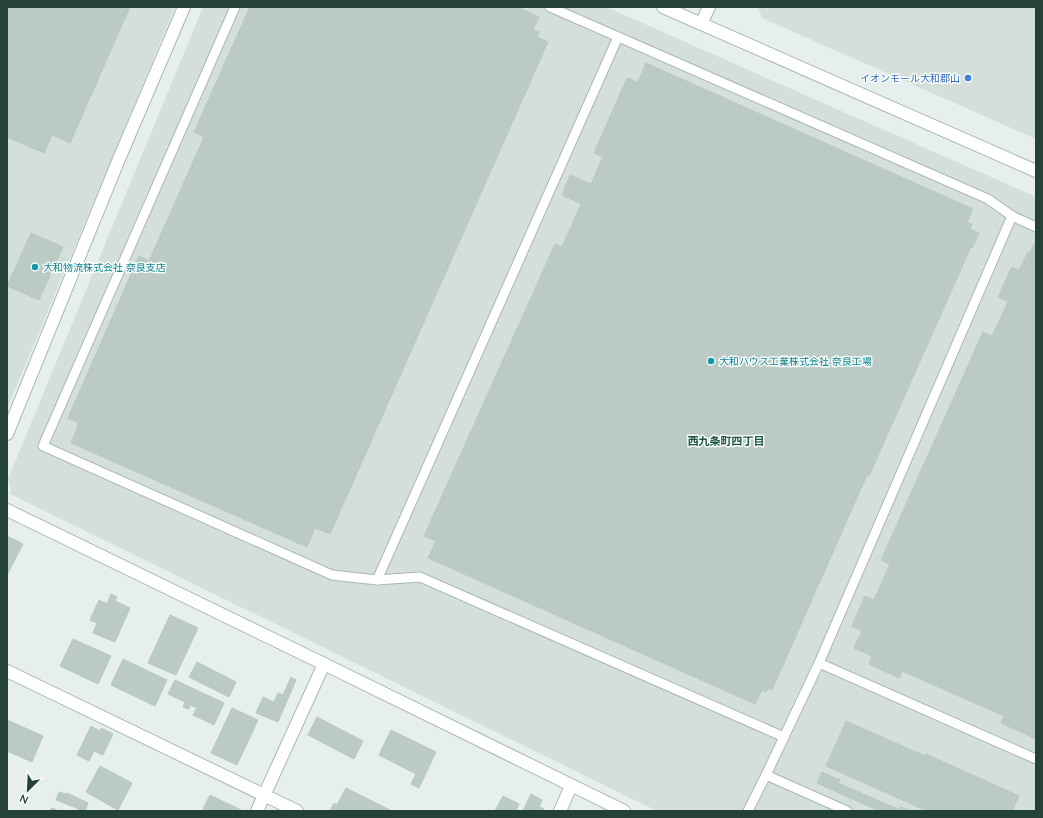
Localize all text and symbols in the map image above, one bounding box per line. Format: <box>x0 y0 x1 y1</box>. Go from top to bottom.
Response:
place label: イオンモール大和郡山 <box>860 72 960 85</box>
marker: イオンモール大和郡山 <box>963 73 973 83</box>
place label: 大和物流株式会社 奈良支店 <box>43 261 166 274</box>
marker: 大和物流株式会社 奈良支店 <box>30 262 40 272</box>
place label: 大和ハウス工業株式会社 奈良工場 <box>719 355 872 368</box>
marker: 大和ハウス工業株式会社 奈良工場 <box>706 356 716 366</box>
district label: 西九条町四丁目 <box>688 434 765 448</box>
north arrow <box>8 770 48 810</box>
text: N <box>17 791 30 807</box>

